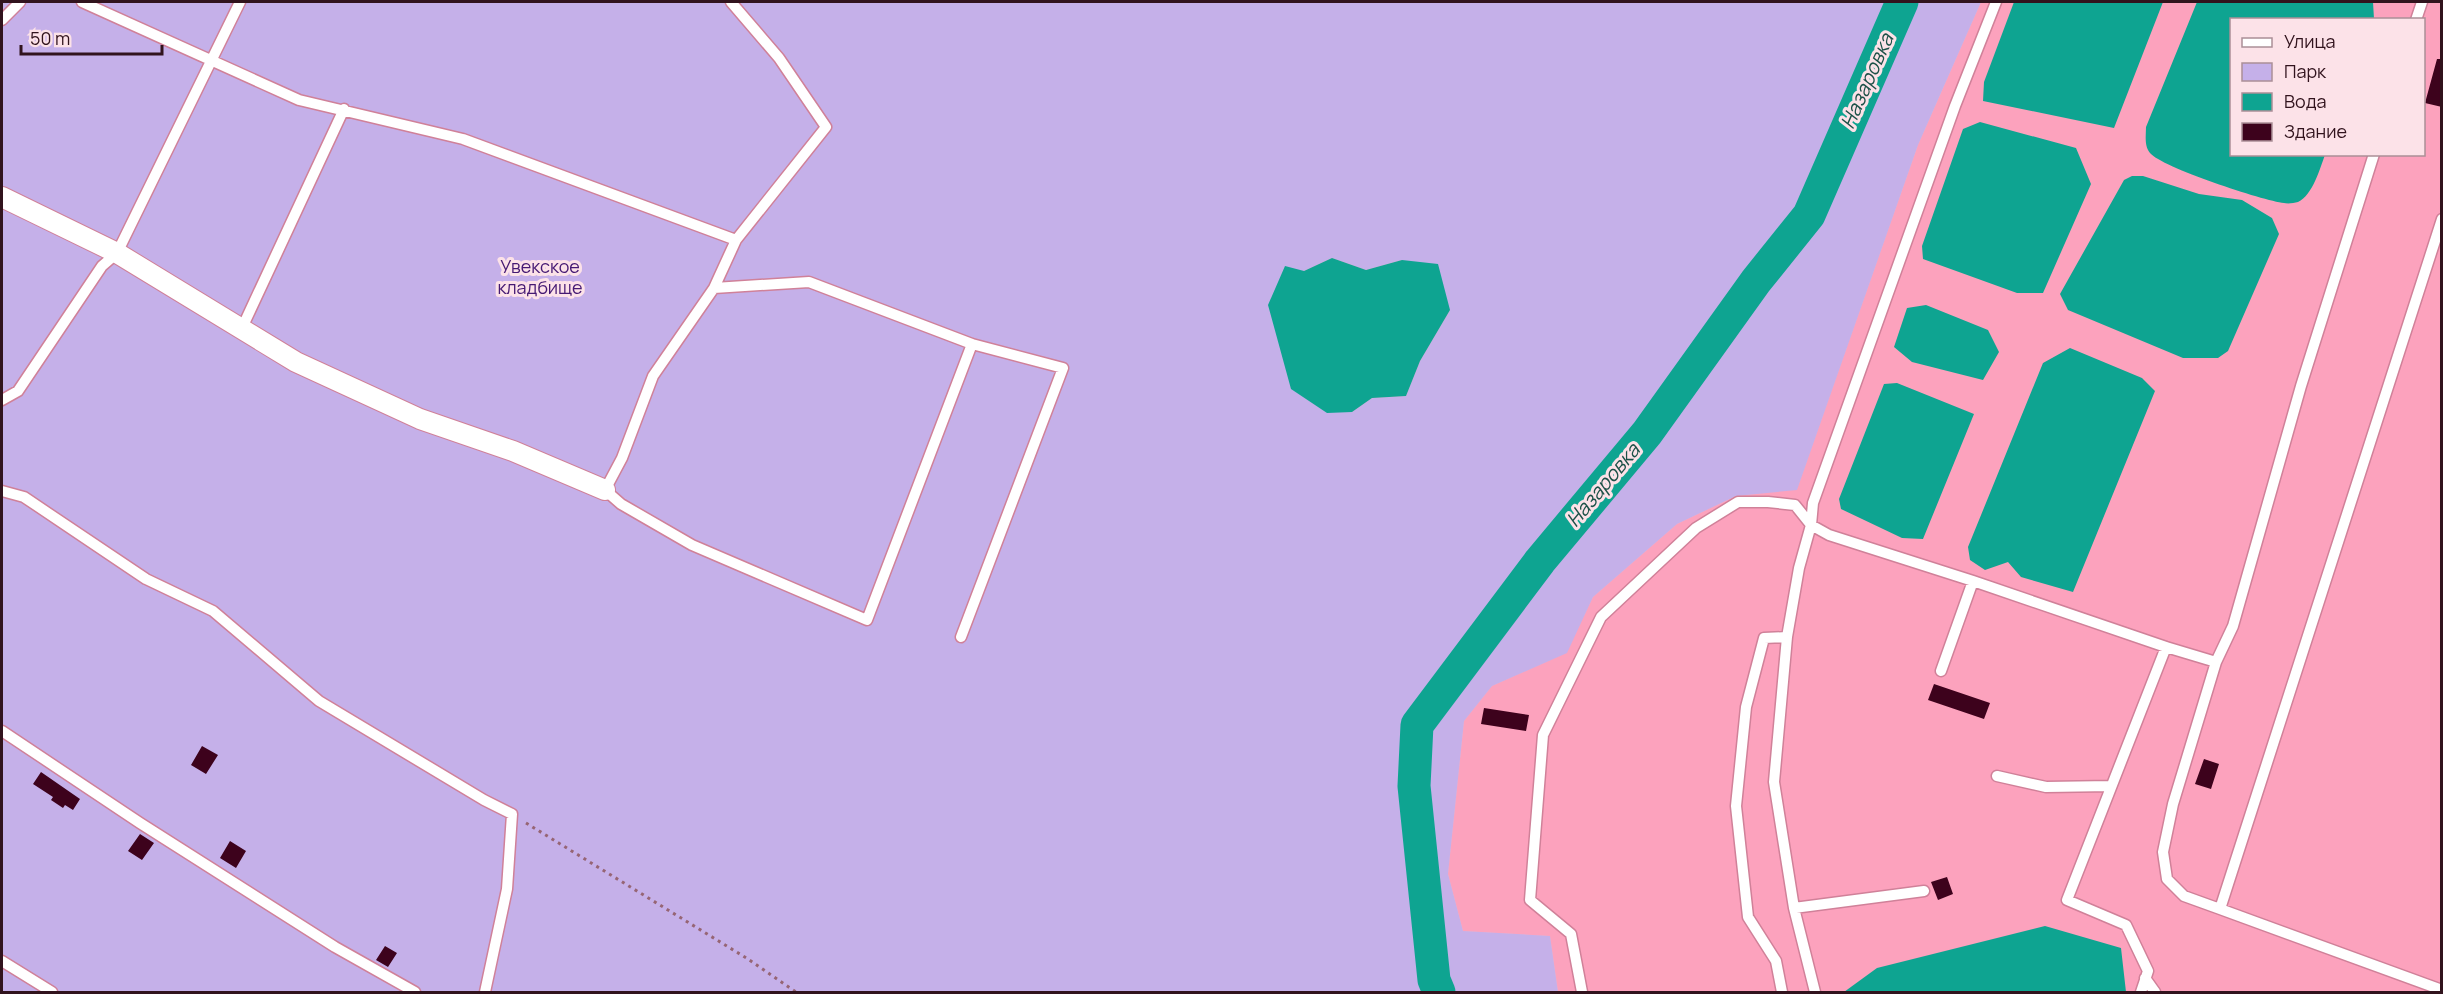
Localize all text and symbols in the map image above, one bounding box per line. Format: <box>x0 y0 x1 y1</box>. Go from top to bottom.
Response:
scale bar <box>21 18 162 56</box>
legend <box>2230 18 2425 156</box>
text: 50 m <box>30 26 70 50</box>
water label: Назаровка <box>1834 28 1900 133</box>
text: Улица <box>2284 29 2336 53</box>
text: Парк <box>2284 59 2327 83</box>
text: Вода <box>2284 89 2326 113</box>
text: Здание <box>2284 119 2347 143</box>
park label: Увекское кладбище <box>498 254 582 299</box>
water label: Назаровка <box>1560 436 1646 532</box>

